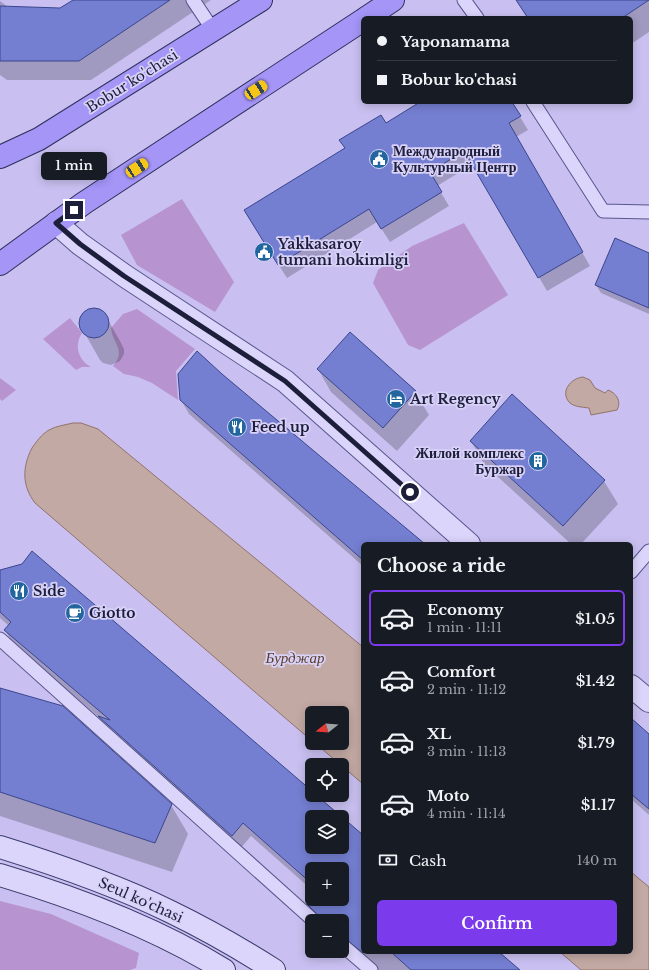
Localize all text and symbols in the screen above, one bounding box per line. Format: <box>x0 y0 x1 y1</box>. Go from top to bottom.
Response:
text: Yaponamama <box>401 32 510 51</box>
street label: Bobur ko'chasi <box>83 46 181 116</box>
text: Bobur ko'chasi <box>401 70 517 89</box>
car <box>243 78 269 102</box>
place label: Международный Культурный Центр <box>393 142 517 176</box>
public building icon: Международный Культурный Центр <box>368 148 390 170</box>
callout: 1 min <box>41 152 107 180</box>
car <box>124 156 150 180</box>
text: 1 min <box>55 157 93 174</box>
route end <box>65 201 83 219</box>
place label: Yakkasaroy tumani hokimligi <box>277 235 408 269</box>
public building icon: Yakkasaroy tumani hokimligi <box>253 241 275 263</box>
hotel icon: Art Regency <box>385 388 407 410</box>
place label: Art Regency <box>409 390 502 408</box>
restaurant icon: Feed up <box>226 416 248 438</box>
place label: Feed up <box>251 418 310 436</box>
place label: Жилой комплекс Буржар <box>415 444 524 478</box>
building icon: Жилой комплекс Буржар <box>527 450 549 472</box>
route start <box>401 483 419 501</box>
text: Choose a ride <box>377 555 506 577</box>
restaurant icon: Side <box>8 580 30 602</box>
place label: Side <box>33 582 65 600</box>
icon: car <box>379 600 415 636</box>
text: Economy <box>427 600 504 619</box>
cafe icon: Giotto <box>64 602 86 624</box>
place label: Giotto <box>89 604 136 622</box>
text: $1.05 <box>575 609 615 628</box>
text: 1 min · 11:11 <box>427 619 502 636</box>
water label: Бурджар <box>265 648 325 667</box>
icon: car <box>379 662 415 698</box>
text: Comfort <box>427 662 495 681</box>
text: $1.42 <box>576 671 615 690</box>
text: 2 min · 11:12 <box>427 681 506 698</box>
north arrow <box>305 706 349 750</box>
map controls <box>305 706 349 958</box>
icon: car <box>379 724 415 760</box>
text: XL <box>427 724 451 743</box>
text: $1.79 <box>577 733 615 752</box>
text: 3 min · 11:13 <box>427 743 506 760</box>
button: locate <box>305 758 349 802</box>
icon: car <box>379 786 415 822</box>
text: Moto <box>427 786 469 805</box>
text: $1.17 <box>581 795 615 814</box>
text: 4 min · 11:14 <box>427 805 506 822</box>
button: layers <box>305 810 349 854</box>
icon: cash <box>377 849 399 871</box>
text: Cash <box>409 851 446 870</box>
text: 140 m <box>577 852 617 869</box>
button: + <box>305 862 349 906</box>
street label: Seul ko'chasi <box>96 873 186 927</box>
button: Confirm <box>377 900 617 946</box>
button: − <box>305 914 349 958</box>

